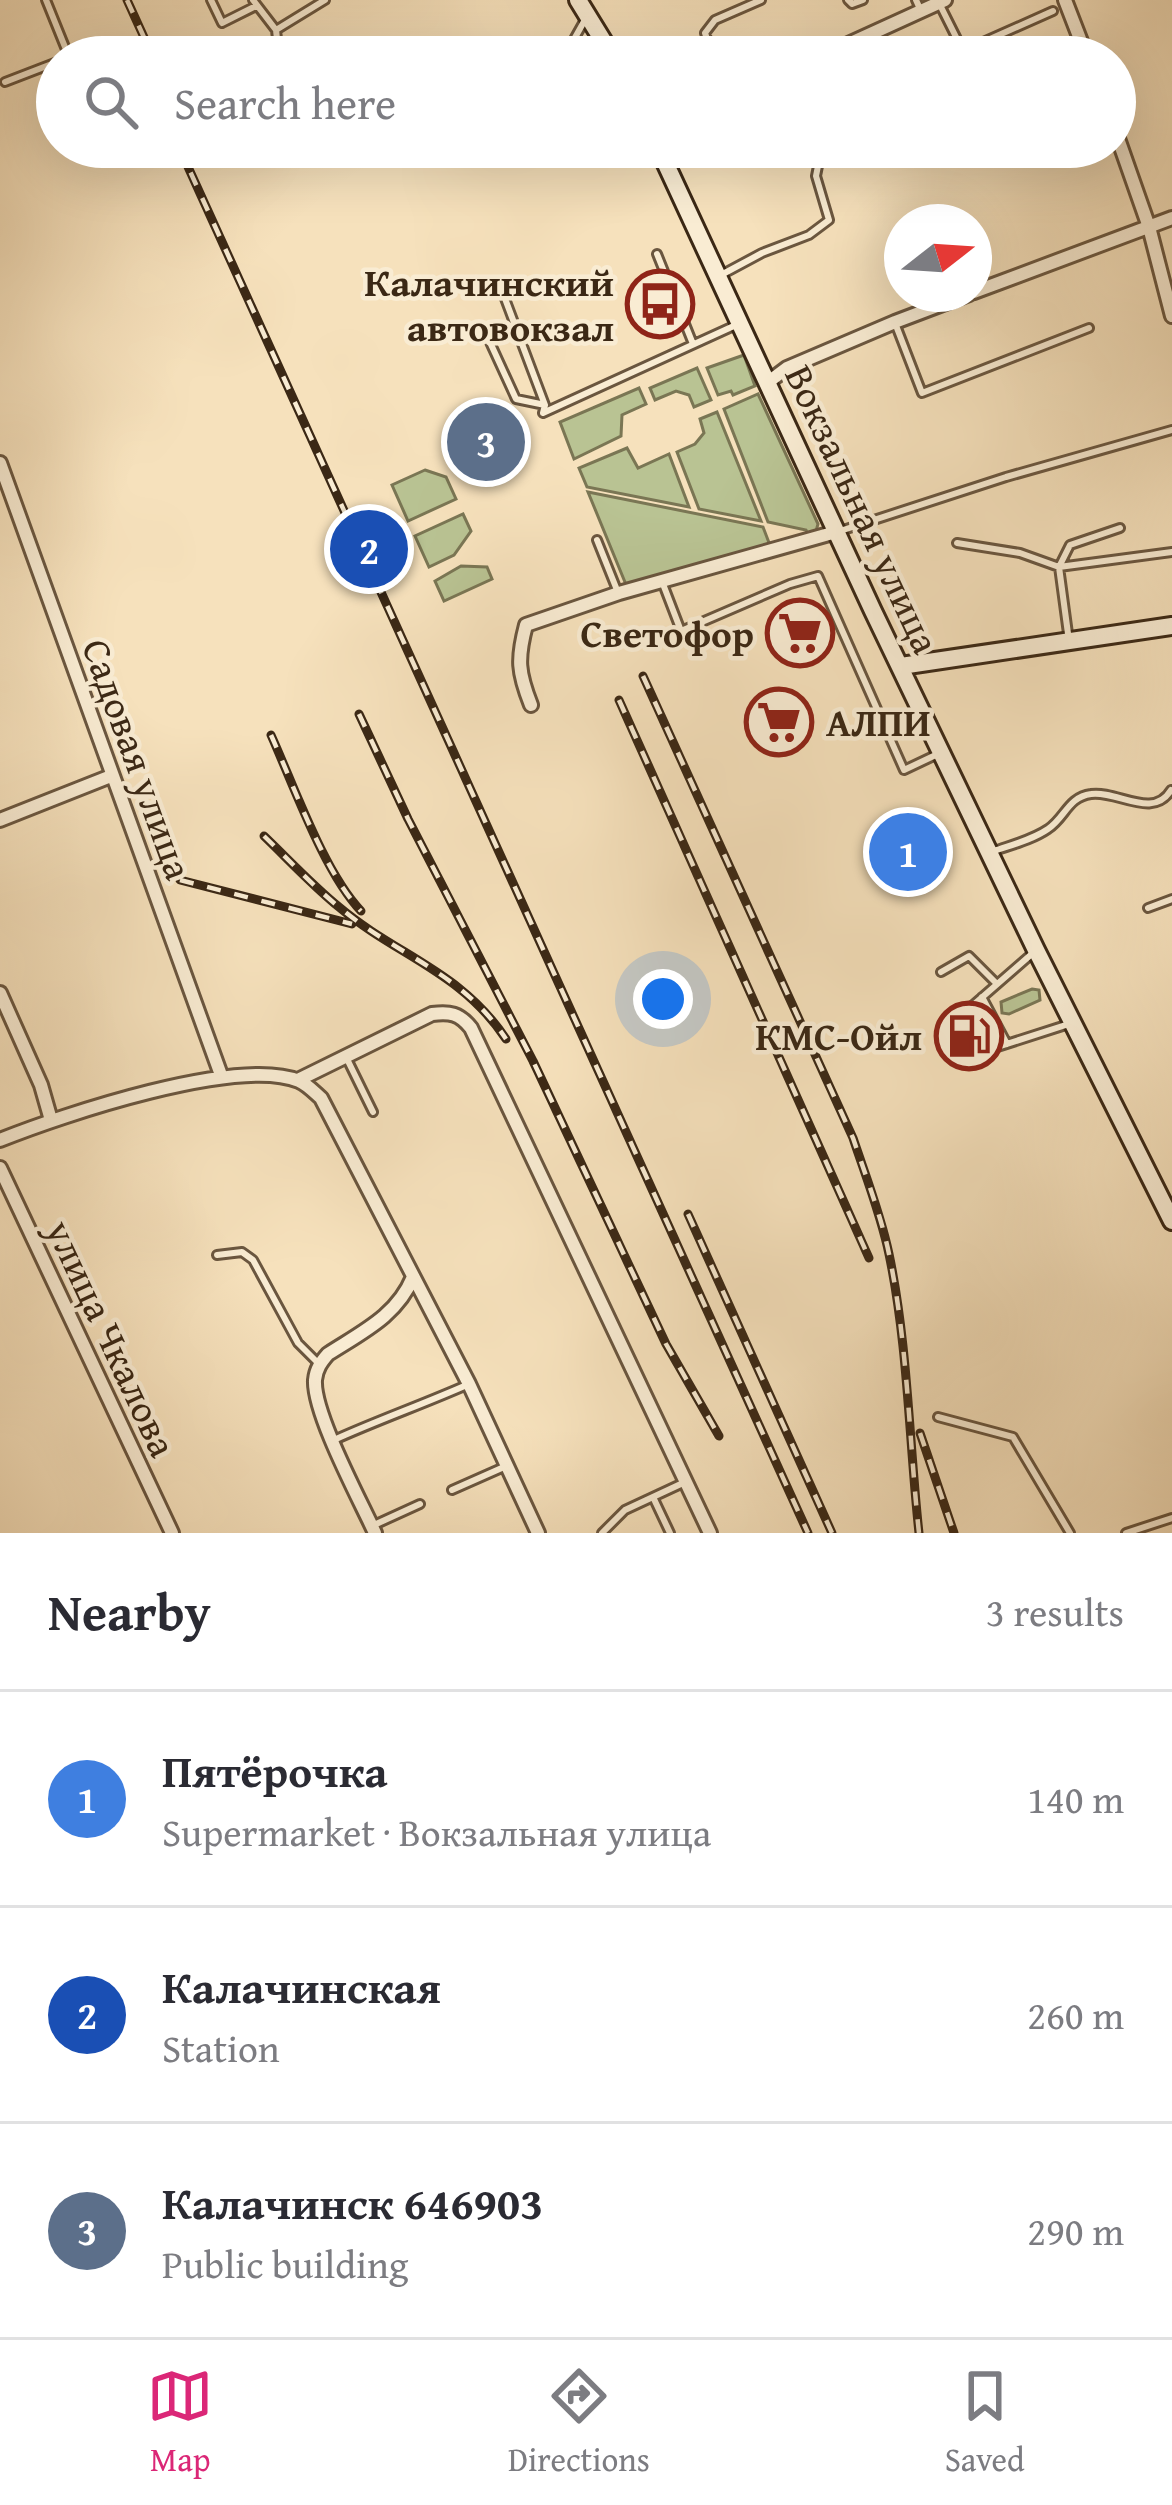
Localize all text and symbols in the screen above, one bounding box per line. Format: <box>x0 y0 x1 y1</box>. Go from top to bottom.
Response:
search box <box>36 36 1136 168</box>
icon: search <box>78 69 144 135</box>
text: Search here <box>174 70 396 135</box>
north arrow <box>884 204 992 312</box>
place label: Калачинский автовокзал <box>364 253 614 355</box>
bus stop icon: Калачинский автовокзал <box>625 269 695 339</box>
street label: Вокзальная улица <box>772 355 956 663</box>
pin: 3 <box>447 397 525 487</box>
pin: 2 <box>330 504 408 594</box>
supermarket icon: Светофор <box>765 598 835 668</box>
place label: Светофор <box>580 604 754 661</box>
street label: Садовая улица <box>69 631 209 887</box>
supermarket icon: АЛПИ <box>744 687 814 757</box>
place label: АЛПИ <box>826 693 931 750</box>
pin: 1 <box>869 807 947 897</box>
your location <box>633 969 693 1029</box>
fuel station icon: КМС-Ойл <box>934 1001 1004 1071</box>
place label: КМС-Ойл <box>755 1007 922 1064</box>
street label: улица Чкалова <box>32 1209 192 1466</box>
text: Nearby <box>48 1574 211 1649</box>
text: 3 results <box>986 1583 1124 1640</box>
text: Пятёрочка <box>162 1738 388 1803</box>
text: 1 <box>77 1770 97 1827</box>
text: 140 m <box>1027 1770 1124 1827</box>
text: Supermarket · Вокзальная улица <box>162 1803 711 1860</box>
text: Калачинская <box>162 1954 441 2019</box>
text: 2 <box>77 1986 97 2043</box>
text: 260 m <box>1027 1986 1124 2043</box>
text: Station <box>162 2019 280 2076</box>
text: Калачинск 646903 <box>162 2170 543 2235</box>
text: 3 <box>77 2202 97 2259</box>
text: 290 m <box>1027 2202 1124 2259</box>
text: Public building <box>162 2235 408 2292</box>
tab: Map <box>147 2363 213 2483</box>
tab: Directions <box>508 2363 650 2483</box>
tab: Saved <box>945 2363 1025 2483</box>

